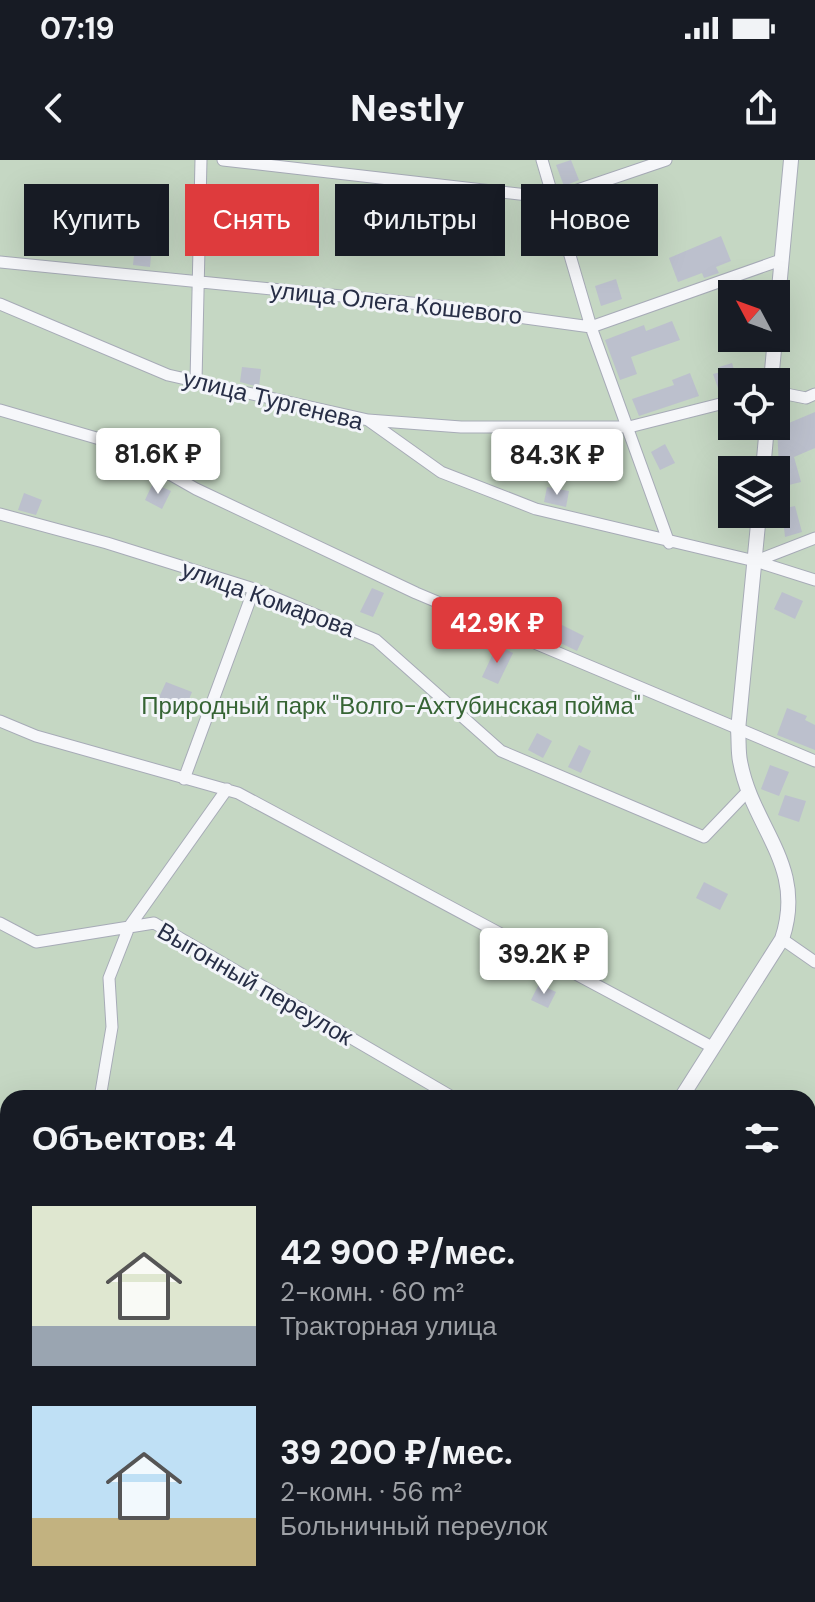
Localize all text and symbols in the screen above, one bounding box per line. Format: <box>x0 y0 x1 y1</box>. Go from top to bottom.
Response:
text: 07:19 <box>40 9 115 48</box>
text: Nestly <box>350 85 465 132</box>
icon: back <box>32 86 76 130</box>
icon: share <box>739 86 783 130</box>
chip: Купить <box>24 184 169 256</box>
chip: Снять <box>185 184 319 256</box>
chip: Фильтры <box>335 184 505 256</box>
chip: Новое <box>521 184 658 256</box>
street label: улица Олега Кошевого <box>268 274 524 331</box>
north arrow <box>718 280 790 352</box>
map controls <box>718 280 790 528</box>
street label: улица Тургенева <box>180 362 367 437</box>
button: locate <box>718 368 790 440</box>
pin: 81.6K ₽ <box>84 428 232 496</box>
pin: 84.3K ₽ <box>483 429 631 497</box>
text: 81.6K ₽ <box>114 437 202 471</box>
text: 84.3K ₽ <box>509 438 605 472</box>
button: layers <box>718 456 790 528</box>
street label: улица Комарова <box>177 553 360 644</box>
pin: 42.9K ₽ <box>423 597 571 665</box>
text: 42.9K ₽ <box>450 606 544 640</box>
park label: Природный парк "Волго-Ахтубинская пойма" <box>141 690 641 721</box>
street label: Выгонный переулок <box>152 915 359 1052</box>
pin: 39.2K ₽ <box>470 928 618 996</box>
text: 39.2K ₽ <box>498 937 590 971</box>
text: Объектов: 4 <box>32 1116 236 1161</box>
icon: filters <box>740 1116 784 1160</box>
text: 42 900 ₽/мес. <box>280 1230 515 1275</box>
icon: home <box>96 1238 192 1334</box>
text: 2-комн. · 60 m² <box>280 1275 464 1309</box>
text: Тракторная улица <box>280 1309 497 1343</box>
text: 39 200 ₽/мес. <box>280 1430 512 1475</box>
icon: home <box>96 1438 192 1534</box>
text: 2-комн. · 56 m² <box>280 1475 462 1509</box>
text: Больничный переулок <box>280 1509 547 1543</box>

